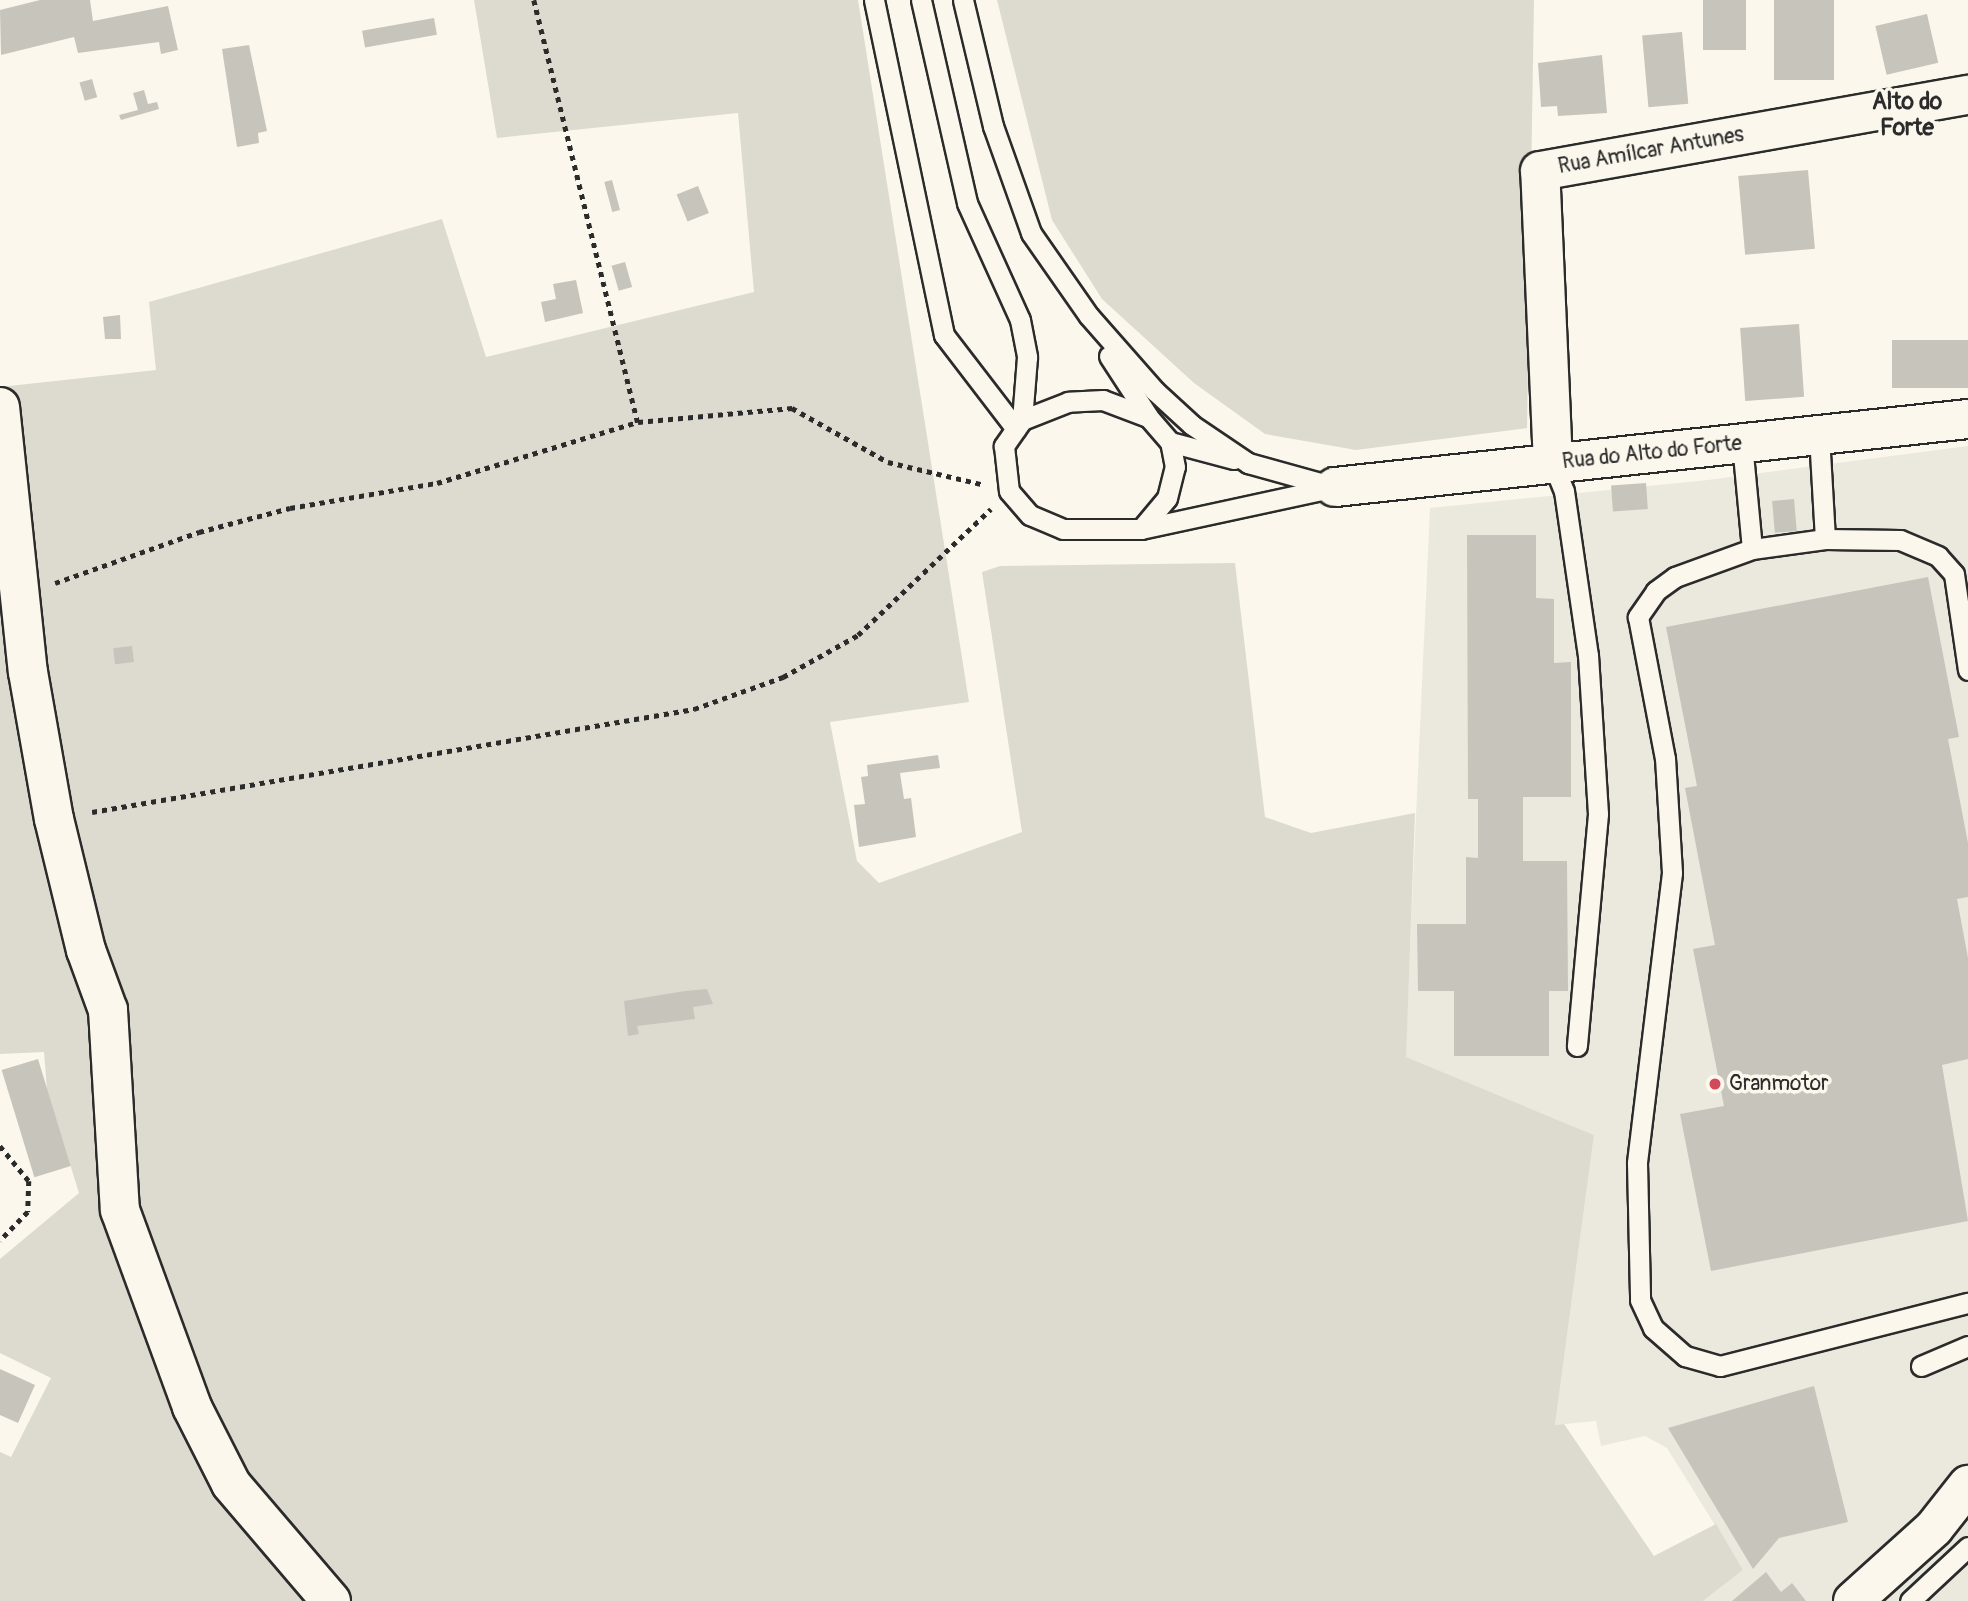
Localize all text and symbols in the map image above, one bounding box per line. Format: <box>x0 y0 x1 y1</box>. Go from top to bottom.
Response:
district label: Alto do Forte <box>1872 88 1942 142</box>
street label: Rua Amílcar Antunes <box>1556 122 1746 180</box>
street label: Rua do Alto do Forte <box>1561 431 1743 475</box>
place label: Granmotor <box>1729 1071 1829 1097</box>
marker: Granmotor <box>1707 1076 1723 1092</box>

